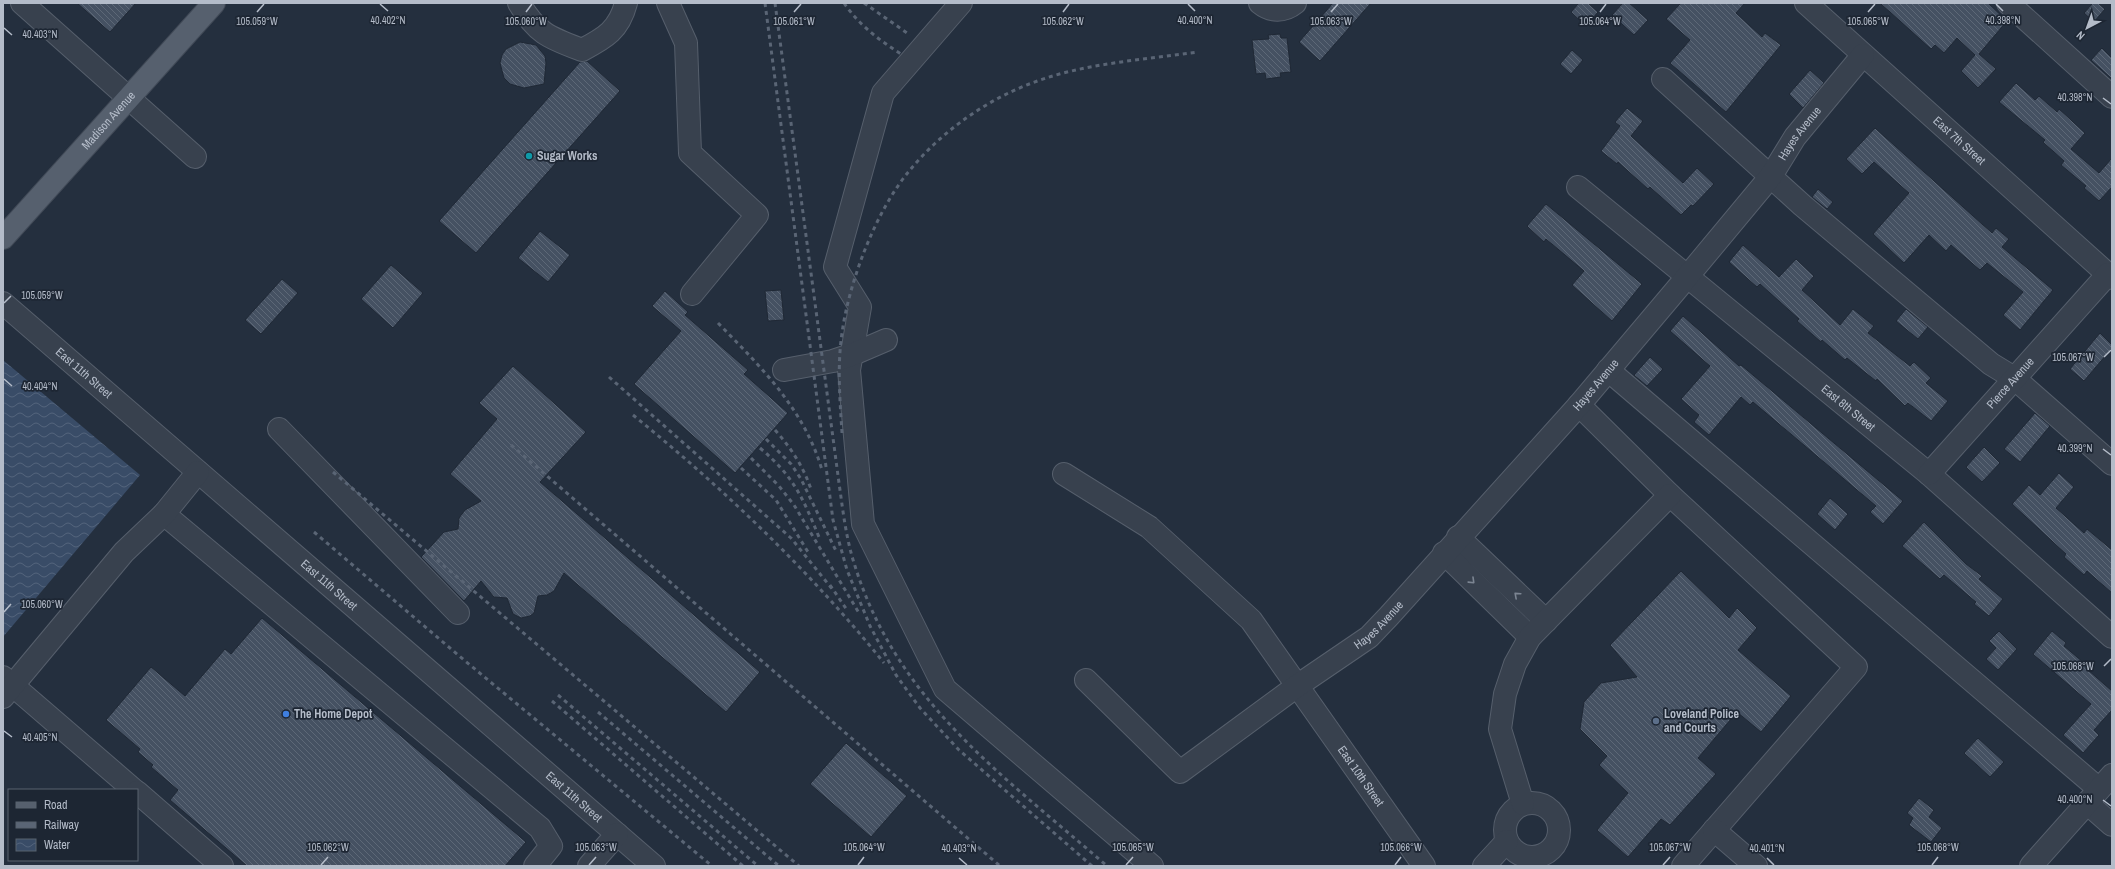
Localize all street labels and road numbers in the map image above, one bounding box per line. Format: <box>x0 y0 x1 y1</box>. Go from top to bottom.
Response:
street label: Madison Avenue <box>78 88 139 153</box>
street label: Hayes Avenue <box>1775 103 1825 163</box>
street label: East 7th Street <box>1930 113 1989 169</box>
street label: East 11th Street <box>52 344 116 402</box>
street label: Pierce Avenue <box>1983 354 2038 412</box>
street label: Hayes Avenue <box>1569 356 1622 414</box>
street label: East 8th Street <box>1818 381 1879 435</box>
street label: East 11th Street <box>297 556 361 614</box>
street label: Hayes Avenue <box>1351 597 1407 653</box>
street label: East 10th Street <box>1334 743 1388 810</box>
street label: East 11th Street <box>542 768 606 826</box>

